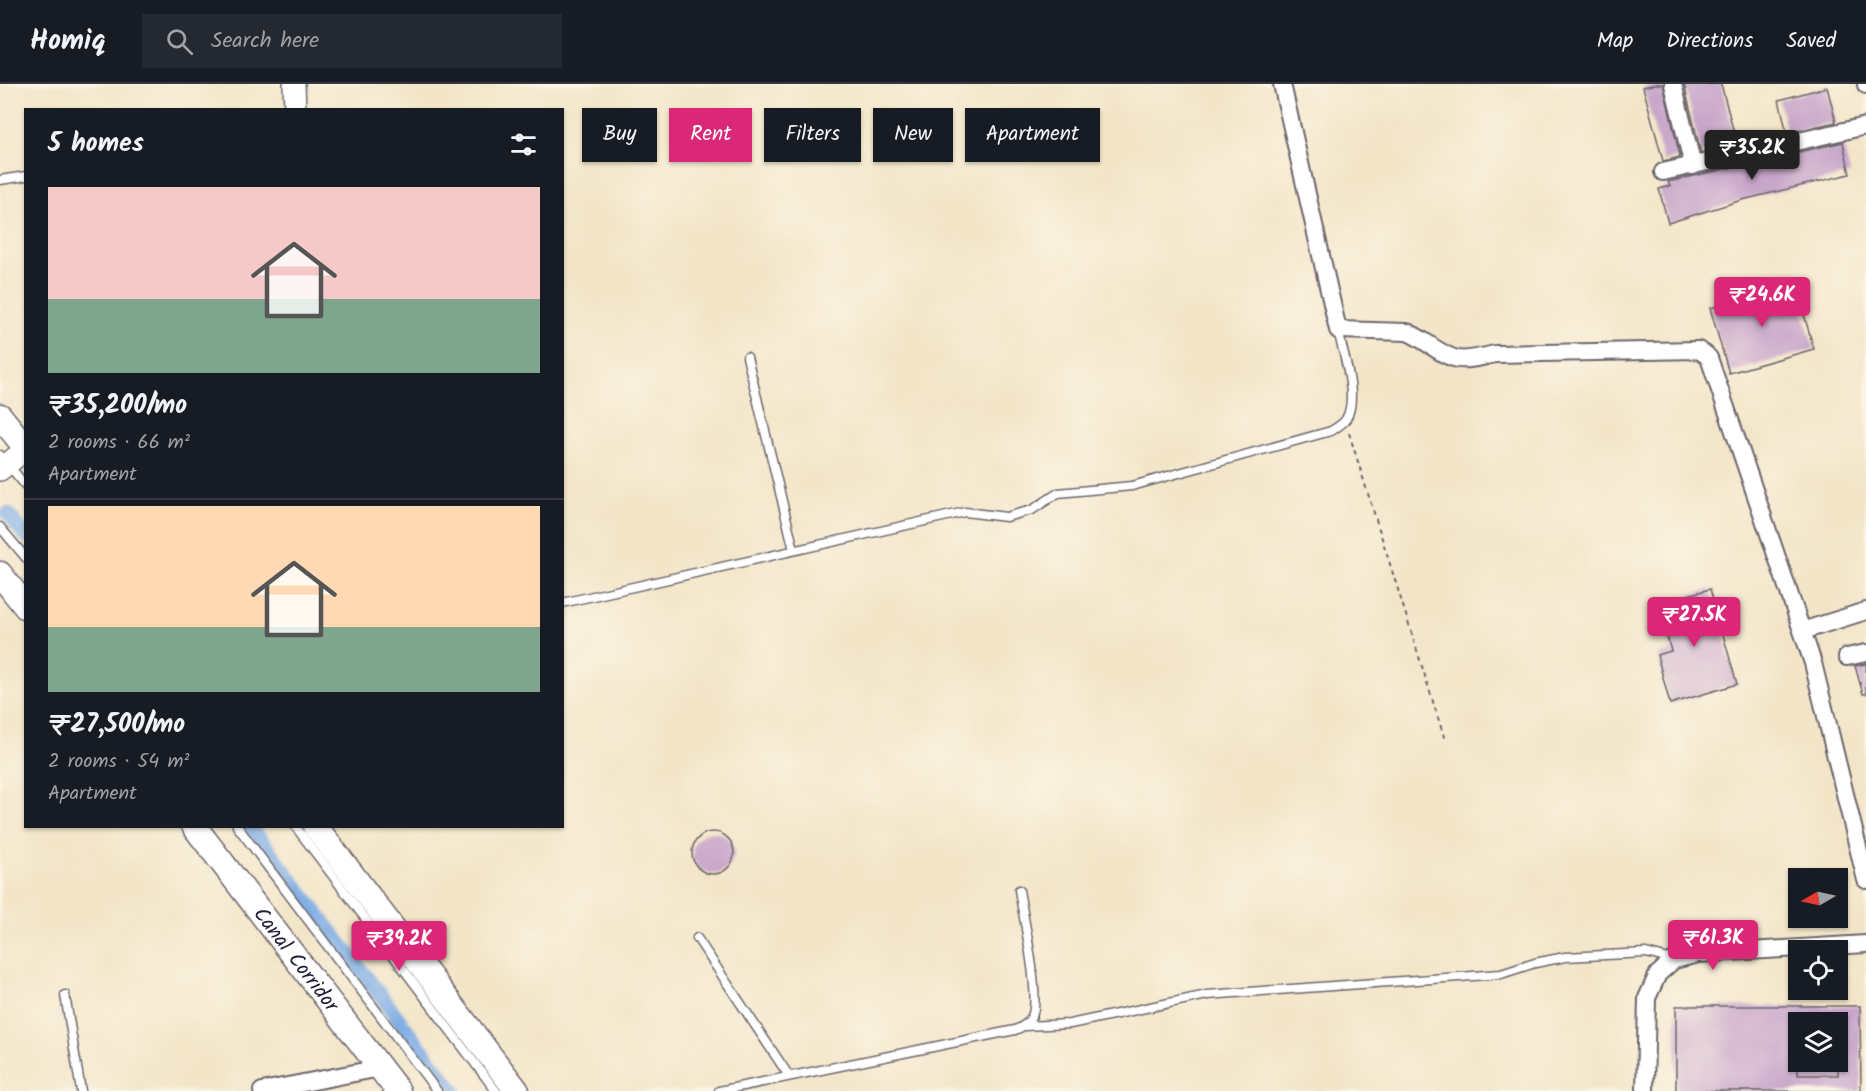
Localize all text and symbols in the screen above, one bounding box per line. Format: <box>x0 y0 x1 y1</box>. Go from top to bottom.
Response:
search box <box>142 14 562 68</box>
text: Homiq <box>30 19 106 64</box>
text: Search here <box>211 24 319 59</box>
icon: search <box>163 25 196 58</box>
text: Map <box>1597 25 1633 58</box>
text: Directions <box>1666 25 1753 58</box>
text: Saved <box>1786 25 1836 58</box>
chip: Buy <box>582 108 657 162</box>
chip: Rent <box>669 108 752 162</box>
chip: Filters <box>764 108 861 162</box>
chip: New <box>873 108 953 162</box>
chip: Apartment <box>965 108 1100 162</box>
text: 5 homes <box>48 123 144 165</box>
icon: filters <box>507 128 540 161</box>
pin: ₹35.2K <box>1703 130 1801 181</box>
text: ₹35.2K <box>1719 133 1785 165</box>
icon: home <box>240 226 348 334</box>
pin: ₹24.6K <box>1713 277 1811 328</box>
text: ₹24.6K <box>1728 280 1796 312</box>
text: ₹35,200/mo <box>48 385 187 427</box>
text: 2 rooms · 66 m² <box>48 427 190 459</box>
text: Apartment <box>48 459 137 491</box>
icon: home <box>240 545 348 653</box>
pin: ₹27.5K <box>1645 597 1743 648</box>
text: ₹27.5K <box>1661 600 1727 632</box>
text: ₹27,500/mo <box>48 704 185 746</box>
text: 2 rooms · 54 m² <box>48 746 189 778</box>
text: Apartment <box>48 778 137 810</box>
north arrow <box>1788 868 1848 928</box>
map controls <box>1788 868 1848 1072</box>
street label: Canal Corridor <box>244 900 347 1020</box>
pin: ₹61.3K <box>1664 920 1762 971</box>
pin: ₹39.2K <box>350 921 448 972</box>
text: ₹61.3K <box>1682 923 1744 955</box>
text: ₹39.2K <box>366 924 432 956</box>
button: locate <box>1788 940 1848 1000</box>
button: layers <box>1788 1012 1848 1072</box>

